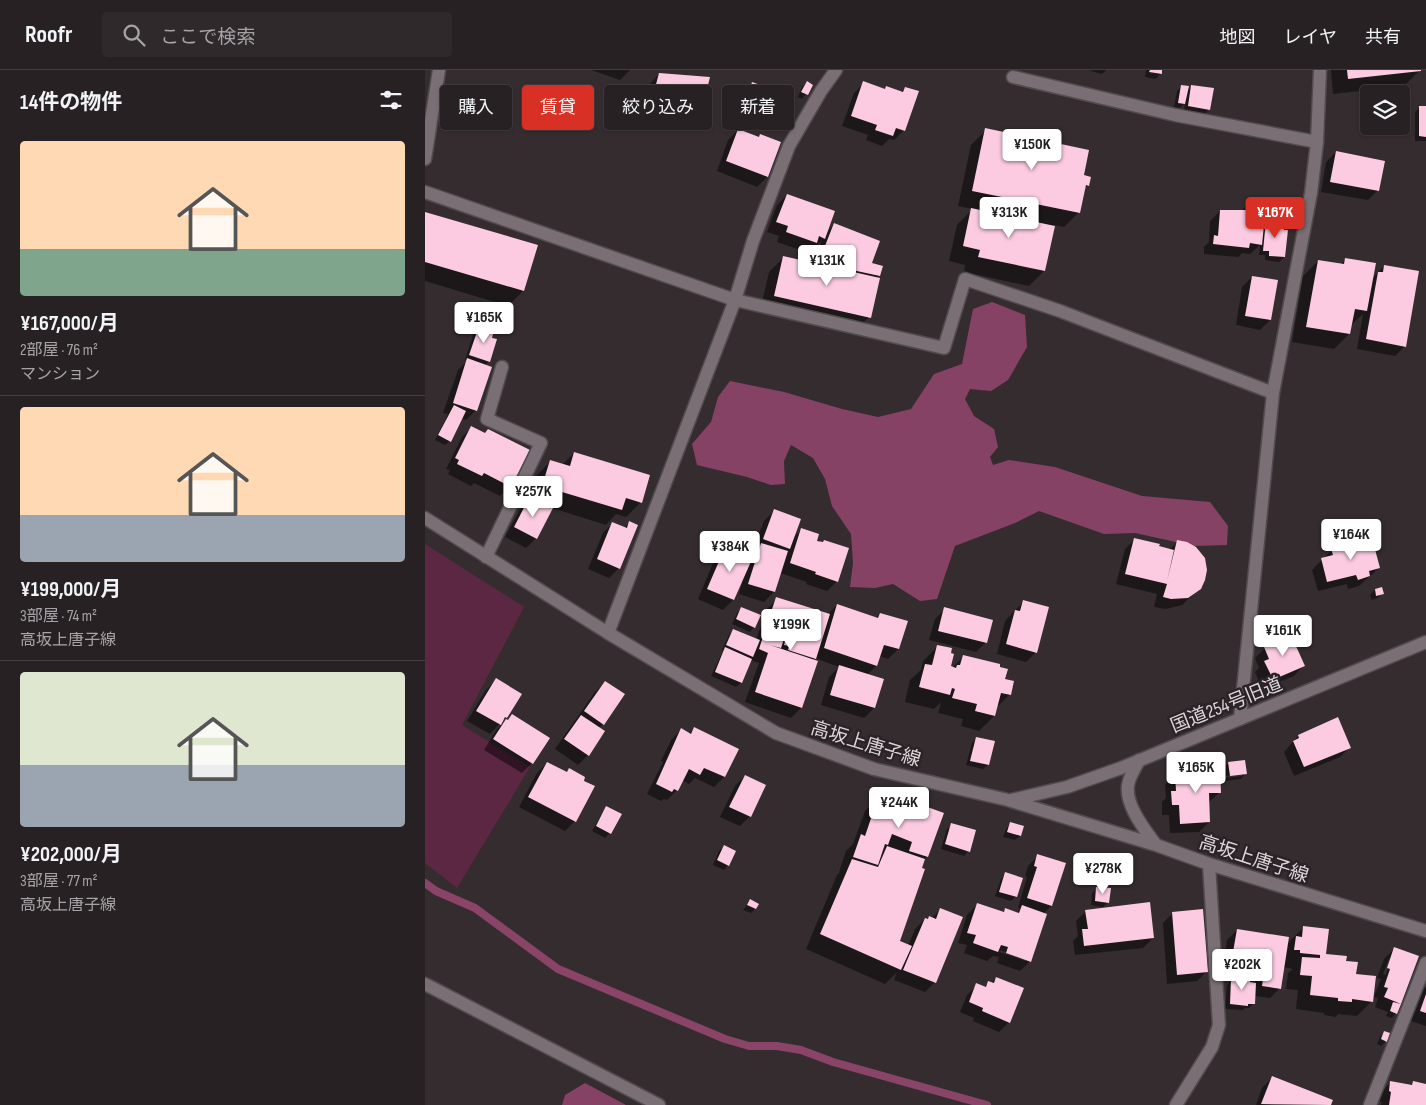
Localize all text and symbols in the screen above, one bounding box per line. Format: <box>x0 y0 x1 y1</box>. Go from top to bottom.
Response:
search box <box>102 12 452 57</box>
text: Roofr <box>25 20 72 49</box>
icon: search <box>120 21 148 49</box>
text: ここで検索 <box>160 26 255 49</box>
text: 地図 <box>1220 27 1256 48</box>
text: レイヤ <box>1284 27 1337 48</box>
text: 共有 <box>1365 27 1401 48</box>
chip: 購入 <box>440 85 512 130</box>
chip: 賃貸 <box>522 85 594 130</box>
chip: 絞り込み <box>604 85 712 130</box>
chip: 新着 <box>722 85 794 130</box>
map controls <box>1360 85 1410 135</box>
button: layers <box>1360 85 1410 135</box>
icon: filters <box>377 86 405 114</box>
text: 14件の物件 <box>20 90 122 115</box>
pin: ¥150K <box>997 128 1067 171</box>
text: ¥150K <box>1013 135 1051 154</box>
icon: home <box>168 174 258 264</box>
pin: ¥313K <box>974 196 1044 239</box>
pin: ¥167K <box>1240 196 1310 239</box>
text: ¥313K <box>991 203 1027 222</box>
text: ¥167K <box>1256 203 1294 222</box>
pin: ¥131K <box>792 244 862 287</box>
text: ¥131K <box>809 251 845 270</box>
pin: ¥165K <box>449 302 519 344</box>
text: ¥165K <box>466 308 502 327</box>
text: ¥167,000/月 <box>20 311 119 336</box>
text: 2部屋 · 76 m² <box>20 341 98 360</box>
text: マンション <box>20 365 100 384</box>
icon: home <box>168 439 258 529</box>
pin: ¥257K <box>498 476 568 518</box>
text: ¥257K <box>514 482 552 501</box>
pin: ¥164K <box>1316 518 1386 561</box>
text: ¥164K <box>1332 525 1370 544</box>
pin: ¥384K <box>695 530 765 573</box>
text: ¥384K <box>711 537 749 556</box>
text: ¥199,000/月 <box>20 577 121 602</box>
text: 3部屋 · 74 m² <box>20 607 97 626</box>
pin: ¥199K <box>756 608 826 651</box>
pin: ¥161K <box>1248 614 1318 657</box>
text: ¥199K <box>772 615 810 634</box>
text: ¥161K <box>1265 621 1301 640</box>
text: 高坂上唐子線 <box>20 631 116 650</box>
street label: 国道254号旧道 <box>1167 673 1286 738</box>
icon: home <box>168 704 258 794</box>
street label: 高坂上唐子線 <box>808 717 923 772</box>
pin: ¥165K <box>1161 752 1231 794</box>
text: ¥165K <box>1178 758 1214 777</box>
pin: ¥244K <box>864 786 934 829</box>
text: ¥244K <box>880 793 918 812</box>
street label: 高坂上唐子線 <box>1196 831 1311 888</box>
text: ¥202,000/月 <box>20 842 122 867</box>
pin: ¥278K <box>1068 852 1138 895</box>
text: ¥278K <box>1084 859 1122 878</box>
text: 3部屋 · 77 m² <box>20 872 98 891</box>
text: 高坂上唐子線 <box>20 896 116 915</box>
pin: ¥202K <box>1207 948 1277 991</box>
text: ¥202K <box>1223 955 1261 974</box>

